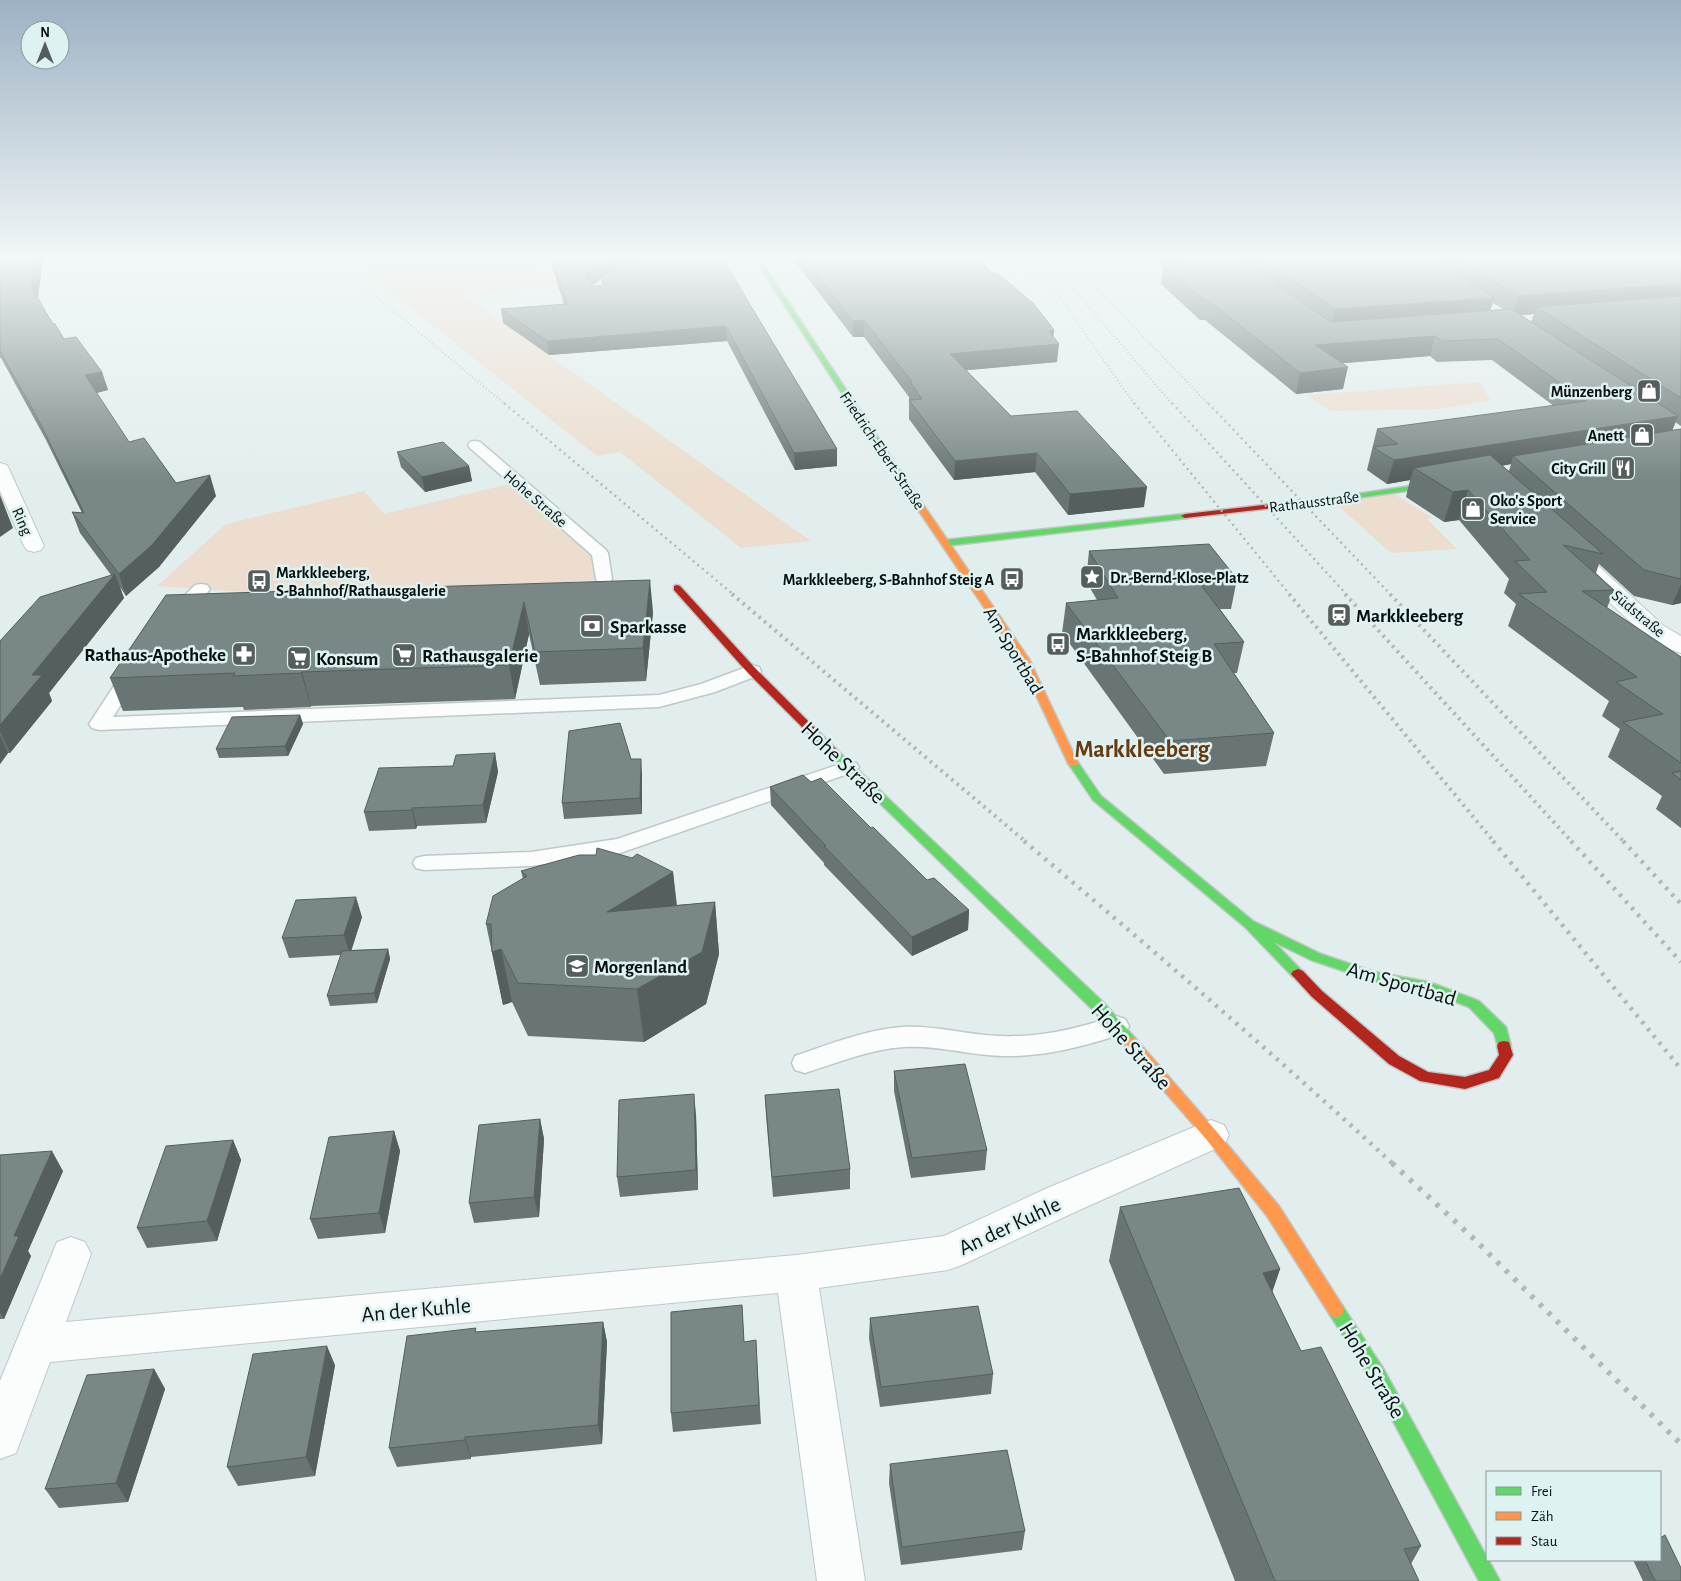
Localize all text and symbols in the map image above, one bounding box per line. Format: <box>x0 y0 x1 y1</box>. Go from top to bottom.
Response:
north arrow <box>20 20 70 70</box>
text: N <box>40 26 50 40</box>
shop icon: Münzenberg <box>1636 378 1662 404</box>
place label: Münzenberg <box>1551 384 1633 400</box>
street label: Friedrich-Ebert-Straße <box>837 389 928 512</box>
shop icon: Anett <box>1629 422 1655 448</box>
place label: Anett <box>1588 428 1625 444</box>
restaurant icon: City Grill <box>1610 455 1636 481</box>
place label: City Grill <box>1551 461 1606 478</box>
street label: Hohe Straße <box>501 467 570 530</box>
street label: Rathausstraße <box>1268 489 1360 515</box>
place label: Oko's Sport Service <box>1490 493 1563 527</box>
shop icon: Oko's Sport Service <box>1460 496 1486 522</box>
street label: Ring <box>9 505 35 538</box>
place icon: Dr.-Bernd-Klose-Platz <box>1079 564 1105 590</box>
place label: Markkleeberg, S-Bahnhof/Rathausgalerie <box>276 565 446 599</box>
bus stop icon: Markkleeberg, S-Bahnhof Steig A <box>999 566 1025 592</box>
bus stop icon: Markkleeberg, S-Bahnhof/Rathausgalerie <box>246 568 272 594</box>
place label: Dr.-Bernd-Klose-Platz <box>1110 570 1249 586</box>
place label: Markkleeberg, S-Bahnhof Steig A <box>783 572 994 588</box>
street label: Südstraße <box>1609 587 1668 640</box>
station icon: Markkleeberg <box>1326 602 1352 628</box>
street label: Am Sportbad <box>979 604 1046 698</box>
place label: Markkleeberg <box>1356 607 1464 626</box>
bank icon: Sparkasse <box>579 613 605 639</box>
place label: Sparkasse <box>610 618 687 637</box>
place label: Markkleeberg, S-Bahnhof Steig B <box>1076 625 1212 666</box>
bus stop icon: Markkleeberg, S-Bahnhof Steig B <box>1045 631 1071 657</box>
pharmacy icon: Rathaus-Apotheke <box>231 641 257 667</box>
supermarket icon: Rathausgalerie <box>391 642 417 668</box>
supermarket icon: Konsum <box>286 645 312 671</box>
place label: Rathaus-Apotheke <box>84 646 226 665</box>
place label: Rathausgalerie <box>422 647 538 666</box>
place label: Konsum <box>316 650 378 669</box>
street label: Hohe Straße <box>797 718 890 808</box>
district label: Markkleeberg <box>1074 738 1211 762</box>
school or university icon: Morgenland <box>564 953 590 979</box>
place label: Morgenland <box>594 958 687 977</box>
street label: Am Sportbad <box>1344 958 1459 1010</box>
street label: Hohe Straße <box>1087 999 1175 1094</box>
street label: An der Kuhle <box>955 1193 1064 1259</box>
street label: An der Kuhle <box>361 1294 472 1326</box>
street label: Hohe Straße <box>1335 1319 1409 1422</box>
legend <box>1486 1471 1661 1561</box>
text: Frei <box>1531 1484 1552 1499</box>
text: Zäh <box>1531 1509 1554 1524</box>
text: Stau <box>1531 1534 1558 1549</box>

